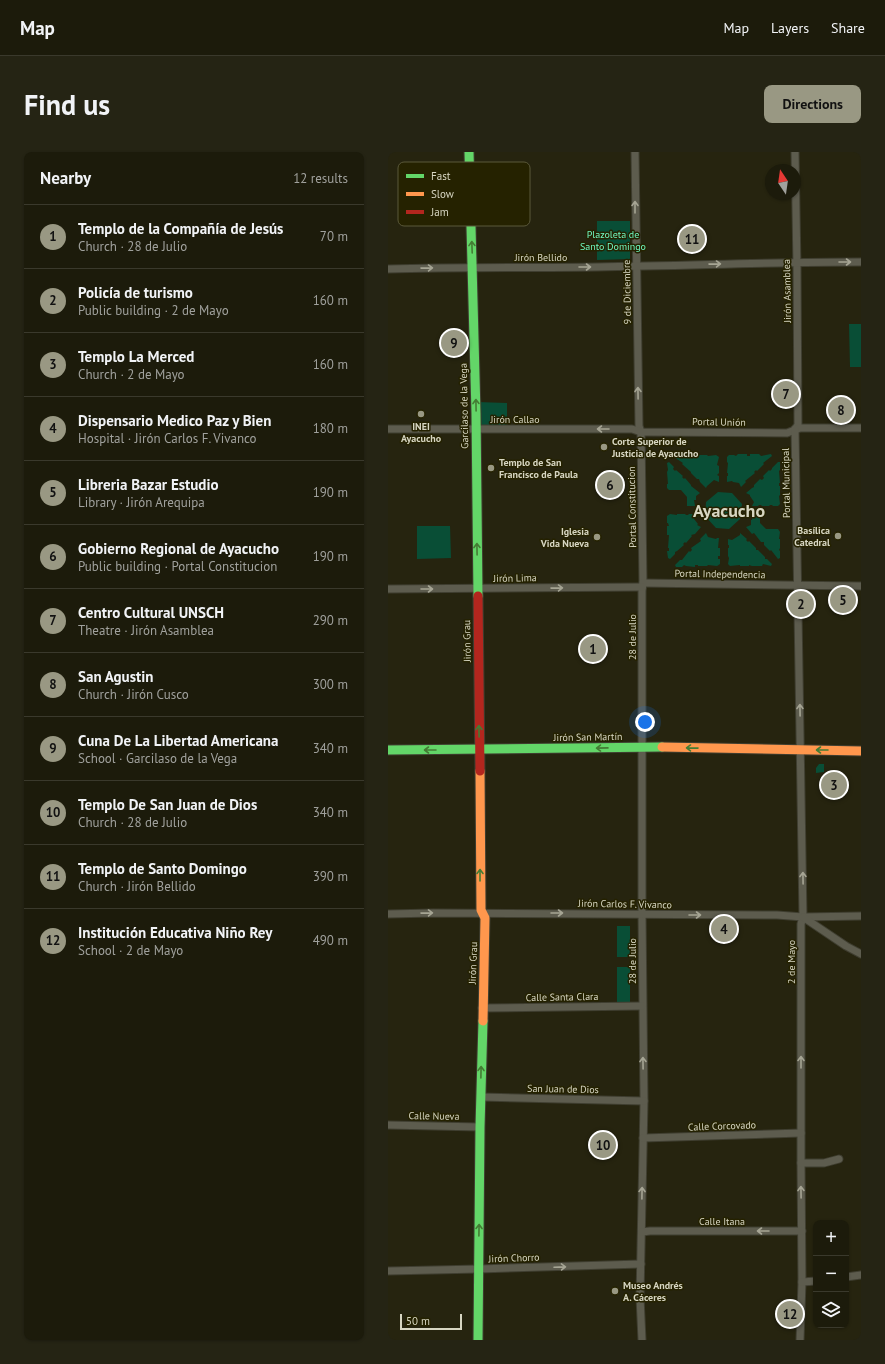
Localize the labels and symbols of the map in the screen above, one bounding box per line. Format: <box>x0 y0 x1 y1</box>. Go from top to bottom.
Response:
legend <box>398 162 530 226</box>
north arrow <box>765 164 801 200</box>
text: Fast <box>431 169 451 183</box>
text: Slow <box>431 187 454 201</box>
one-way arrow <box>631 201 639 214</box>
text: Jam <box>430 205 449 219</box>
pin: 11 <box>679 224 705 254</box>
park label: Plazoleta de Santo Domingo <box>580 228 646 253</box>
one-way arrow <box>468 241 476 254</box>
street label: Jirón Bellido <box>514 251 567 264</box>
one-way arrow <box>838 258 851 266</box>
street label: Jirón Asamblea <box>780 259 794 324</box>
street label: 9 de Diciembre <box>620 260 634 324</box>
one-way arrow <box>708 260 721 268</box>
one-way arrow <box>578 263 591 271</box>
one-way arrow <box>420 264 433 272</box>
pin: 9 <box>441 328 467 358</box>
street label: Garcilaso de la Vega <box>457 363 471 449</box>
pin: 7 <box>773 379 799 409</box>
one-way arrow <box>634 387 642 400</box>
pin: 8 <box>828 395 854 425</box>
one-way arrow <box>472 399 480 412</box>
marker: INEI Ayacucho <box>416 409 426 419</box>
street label: Jirón Callao <box>489 413 540 426</box>
street label: Portal Unión <box>692 415 746 429</box>
place label: INEI Ayacucho <box>401 420 442 445</box>
one-way arrow <box>597 425 610 433</box>
place label: Corte Superior de Justicia de Ayacucho <box>611 435 699 460</box>
marker: Corte Superior de Justicia de Ayacucho <box>599 442 609 452</box>
street label: Portal Municipal <box>779 448 793 518</box>
place label: Templo de San Francisco de Paula <box>499 456 578 481</box>
marker: Templo de San Francisco de Paula <box>486 463 496 473</box>
street label: Portal Constitucion <box>625 466 639 548</box>
pin: 6 <box>597 470 623 500</box>
district label: Ayacucho <box>693 499 765 522</box>
place label: Basílica Catedral <box>794 524 830 549</box>
place label: Iglesia Vida Nueva <box>540 525 589 550</box>
marker: Basílica Catedral <box>833 531 843 541</box>
marker: Iglesia Vida Nueva <box>592 532 602 542</box>
one-way arrow <box>473 543 481 556</box>
street label: Portal Independencia <box>674 567 766 581</box>
street label: Jirón Lima <box>492 571 537 585</box>
one-way arrow <box>550 584 563 592</box>
one-way arrow <box>420 585 433 593</box>
pin: 5 <box>830 585 856 615</box>
pin: 2 <box>788 589 814 619</box>
street label: 28 de Julio <box>626 614 639 660</box>
street label: Jirón Grau <box>460 620 474 663</box>
pin: 1 <box>580 634 606 664</box>
one-way arrow <box>796 704 804 717</box>
your location <box>635 712 655 732</box>
one-way arrow <box>475 725 483 738</box>
street label: Jirón San Martín <box>552 730 623 744</box>
one-way arrow <box>596 744 609 752</box>
one-way arrow <box>686 744 699 752</box>
one-way arrow <box>424 746 437 754</box>
one-way arrow <box>816 746 829 754</box>
pin: 3 <box>821 770 847 800</box>
one-way arrow <box>476 869 484 882</box>
one-way arrow <box>799 872 807 885</box>
street label: Jirón Carlos F. Vivanco <box>577 897 672 911</box>
one-way arrow <box>420 909 433 917</box>
one-way arrow <box>550 910 563 917</box>
one-way arrow <box>688 911 701 919</box>
pin: 4 <box>711 914 737 944</box>
street label: 28 de Julio <box>626 938 639 984</box>
street label: 2 de Mayo <box>785 940 798 984</box>
street label: Jirón Grau <box>466 942 480 985</box>
street label: Calle Santa Clara <box>525 990 599 1004</box>
one-way arrow <box>797 1056 805 1069</box>
one-way arrow <box>639 1057 647 1070</box>
one-way arrow <box>477 1066 485 1079</box>
street label: San Juan de Dios <box>527 1082 599 1096</box>
street label: Calle Nueva <box>408 1109 460 1123</box>
street label: Calle Corcovado <box>688 1118 756 1134</box>
pin: 10 <box>590 1130 616 1160</box>
one-way arrow <box>797 1186 805 1199</box>
one-way arrow <box>639 1187 646 1200</box>
street label: Calle Itana <box>699 1215 745 1228</box>
one-way arrow <box>475 1224 483 1237</box>
one-way arrow <box>757 1227 770 1235</box>
street label: Jirón Chorro <box>487 1251 540 1265</box>
one-way arrow <box>553 1263 566 1271</box>
place label: Museo Andrés A. Cáceres <box>623 1279 683 1304</box>
marker: Museo Andrés A. Cáceres <box>610 1286 620 1296</box>
pin: 12 <box>777 1299 803 1329</box>
scale bar <box>400 1312 462 1331</box>

